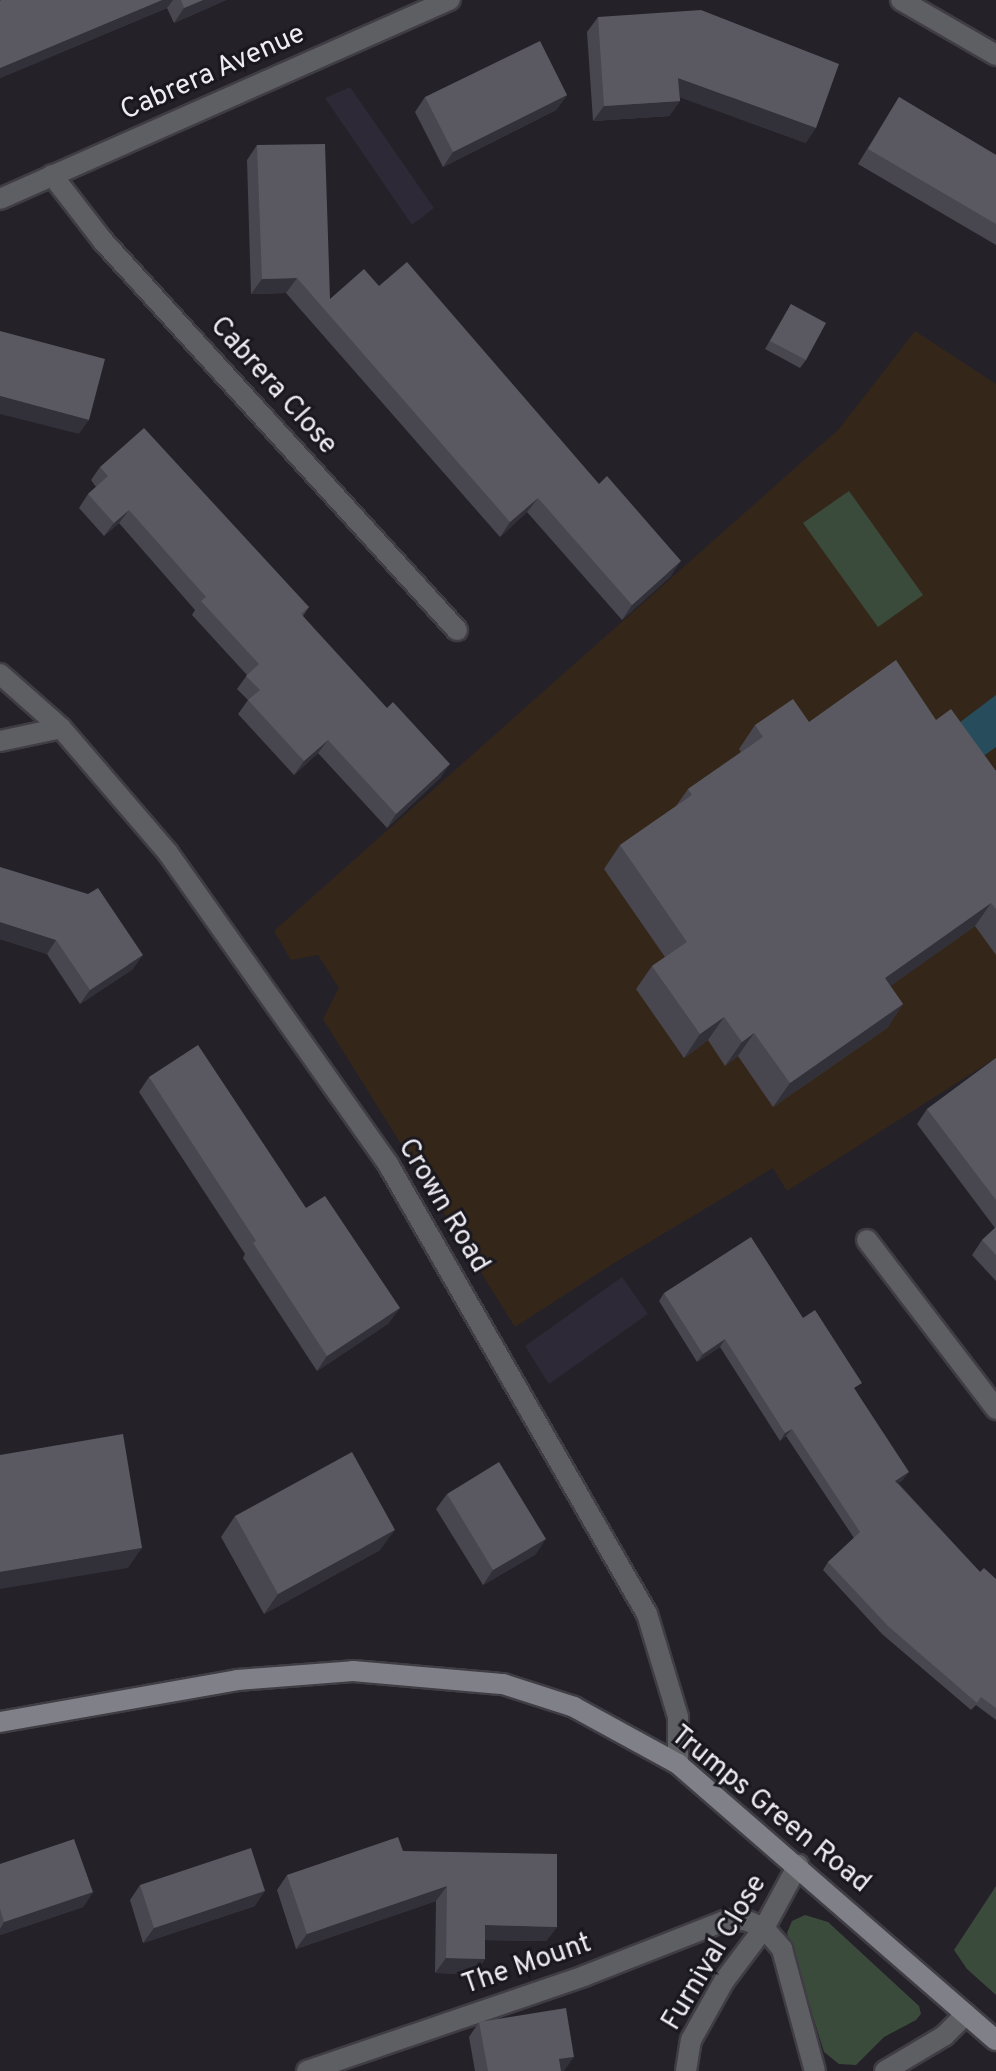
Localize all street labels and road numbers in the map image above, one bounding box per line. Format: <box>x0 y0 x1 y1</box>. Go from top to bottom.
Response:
street label: Cabrera Avenue <box>115 17 311 129</box>
street label: Cabrera Close <box>202 310 344 462</box>
street label: Crown Road <box>390 1133 496 1279</box>
street label: Trumps Green Road <box>663 1719 877 1901</box>
street label: Furnival Close <box>655 1869 775 2037</box>
street label: The Mount <box>458 1927 596 2003</box>

